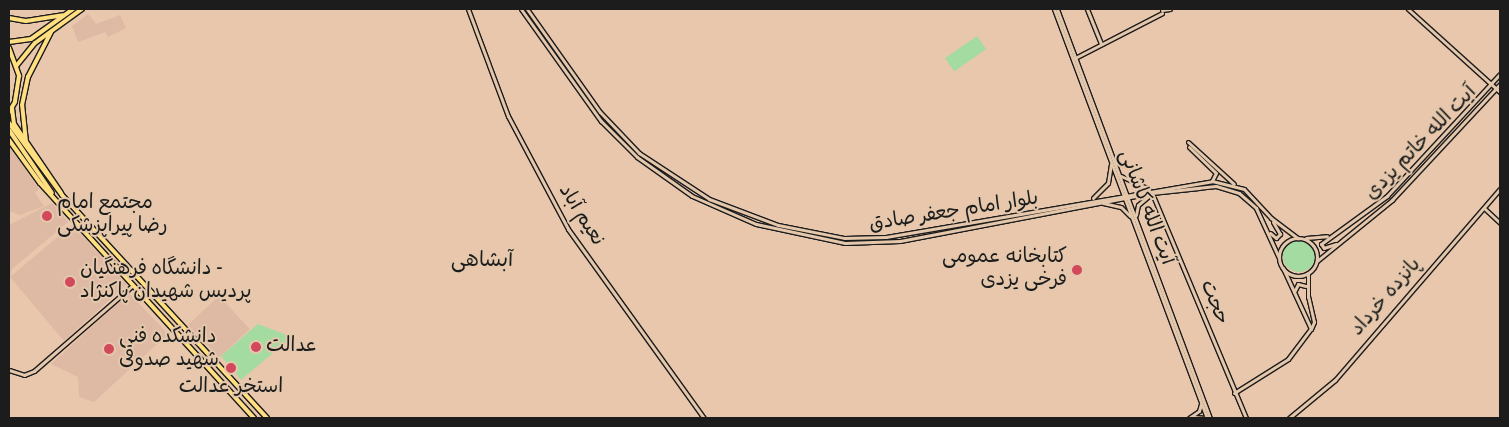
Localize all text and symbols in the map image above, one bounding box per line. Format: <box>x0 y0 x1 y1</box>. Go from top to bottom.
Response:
street label: آیت الله خاتم یزدی <box>1361 82 1483 206</box>
street label: آیت الله کاشانی <box>1112 147 1178 269</box>
street label: نعیم آباد <box>552 181 608 251</box>
street label: بلوار امام جعفر صادق <box>868 188 1040 238</box>
place label: مجتمع امام رضا پیراپزشکی <box>57 193 168 240</box>
marker: مجتمع امام رضا پیراپزشکی <box>41 210 53 222</box>
place label: کتابخانه عمومی فرخی یزدی <box>942 246 1067 293</box>
district label: آبشاهی <box>451 249 513 275</box>
street label: پانزده خرداد <box>1347 254 1427 342</box>
place label: دانشگاه فرهنگیان - پردیس شهیدان پاکنژاد <box>80 258 251 305</box>
marker: کتابخانه عمومی فرخی یزدی <box>1071 264 1083 276</box>
marker: دانشگاه فرهنگیان - پردیس شهیدان پاکنژاد <box>64 276 76 288</box>
street label: حجت <box>1193 277 1233 329</box>
place label: دانشکده فنی شهید صدوقی <box>119 326 219 373</box>
place label: عدالت <box>266 335 318 359</box>
marker: عدالت <box>250 341 262 353</box>
marker: دانشکده فنی شهید صدوقی <box>103 343 115 355</box>
marker: استخر عدالت <box>225 362 237 374</box>
place label: استخر عدالت <box>179 376 283 400</box>

